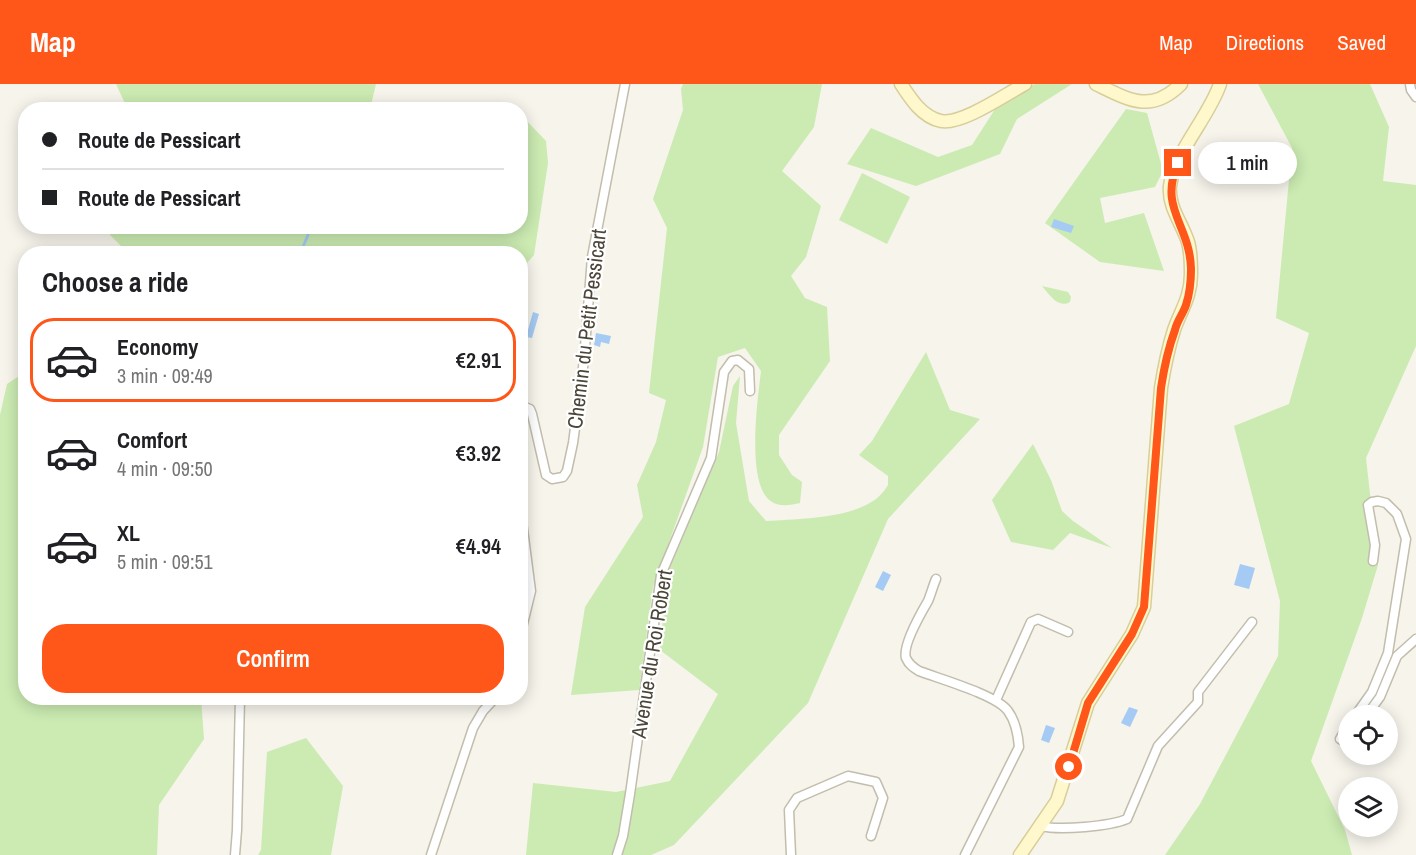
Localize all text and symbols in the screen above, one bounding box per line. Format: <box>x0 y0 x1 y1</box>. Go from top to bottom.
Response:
text: Map <box>30 23 76 61</box>
text: Map <box>1159 28 1193 57</box>
text: Directions <box>1226 28 1304 57</box>
text: Saved <box>1337 28 1386 57</box>
text: Route de Pessicart <box>78 125 240 155</box>
callout: 1 min <box>1199 142 1298 184</box>
route end <box>1164 149 1191 176</box>
text: 1 min <box>1226 149 1269 176</box>
text: Route de Pessicart <box>78 183 240 213</box>
street label: Chemin du Petit Pessicart <box>560 227 613 430</box>
text: Choose a ride <box>42 264 188 300</box>
text: Economy <box>117 332 198 362</box>
icon: car <box>45 333 99 387</box>
text: €2.91 <box>456 345 501 375</box>
text: 3 min · 09:49 <box>117 362 213 389</box>
text: Comfort <box>117 425 187 455</box>
icon: car <box>45 426 99 480</box>
text: €3.92 <box>456 438 501 468</box>
text: 4 min · 09:50 <box>117 455 213 482</box>
text: XL <box>117 518 140 548</box>
icon: car <box>45 519 99 573</box>
text: €4.94 <box>456 531 501 561</box>
text: 5 min · 09:51 <box>117 548 213 575</box>
street label: Avenue du Roi Robert <box>624 567 679 741</box>
button: Confirm <box>42 624 504 693</box>
map controls <box>1338 705 1398 837</box>
button: locate <box>1338 705 1398 765</box>
route start <box>1055 753 1082 780</box>
button: layers <box>1338 777 1398 837</box>

